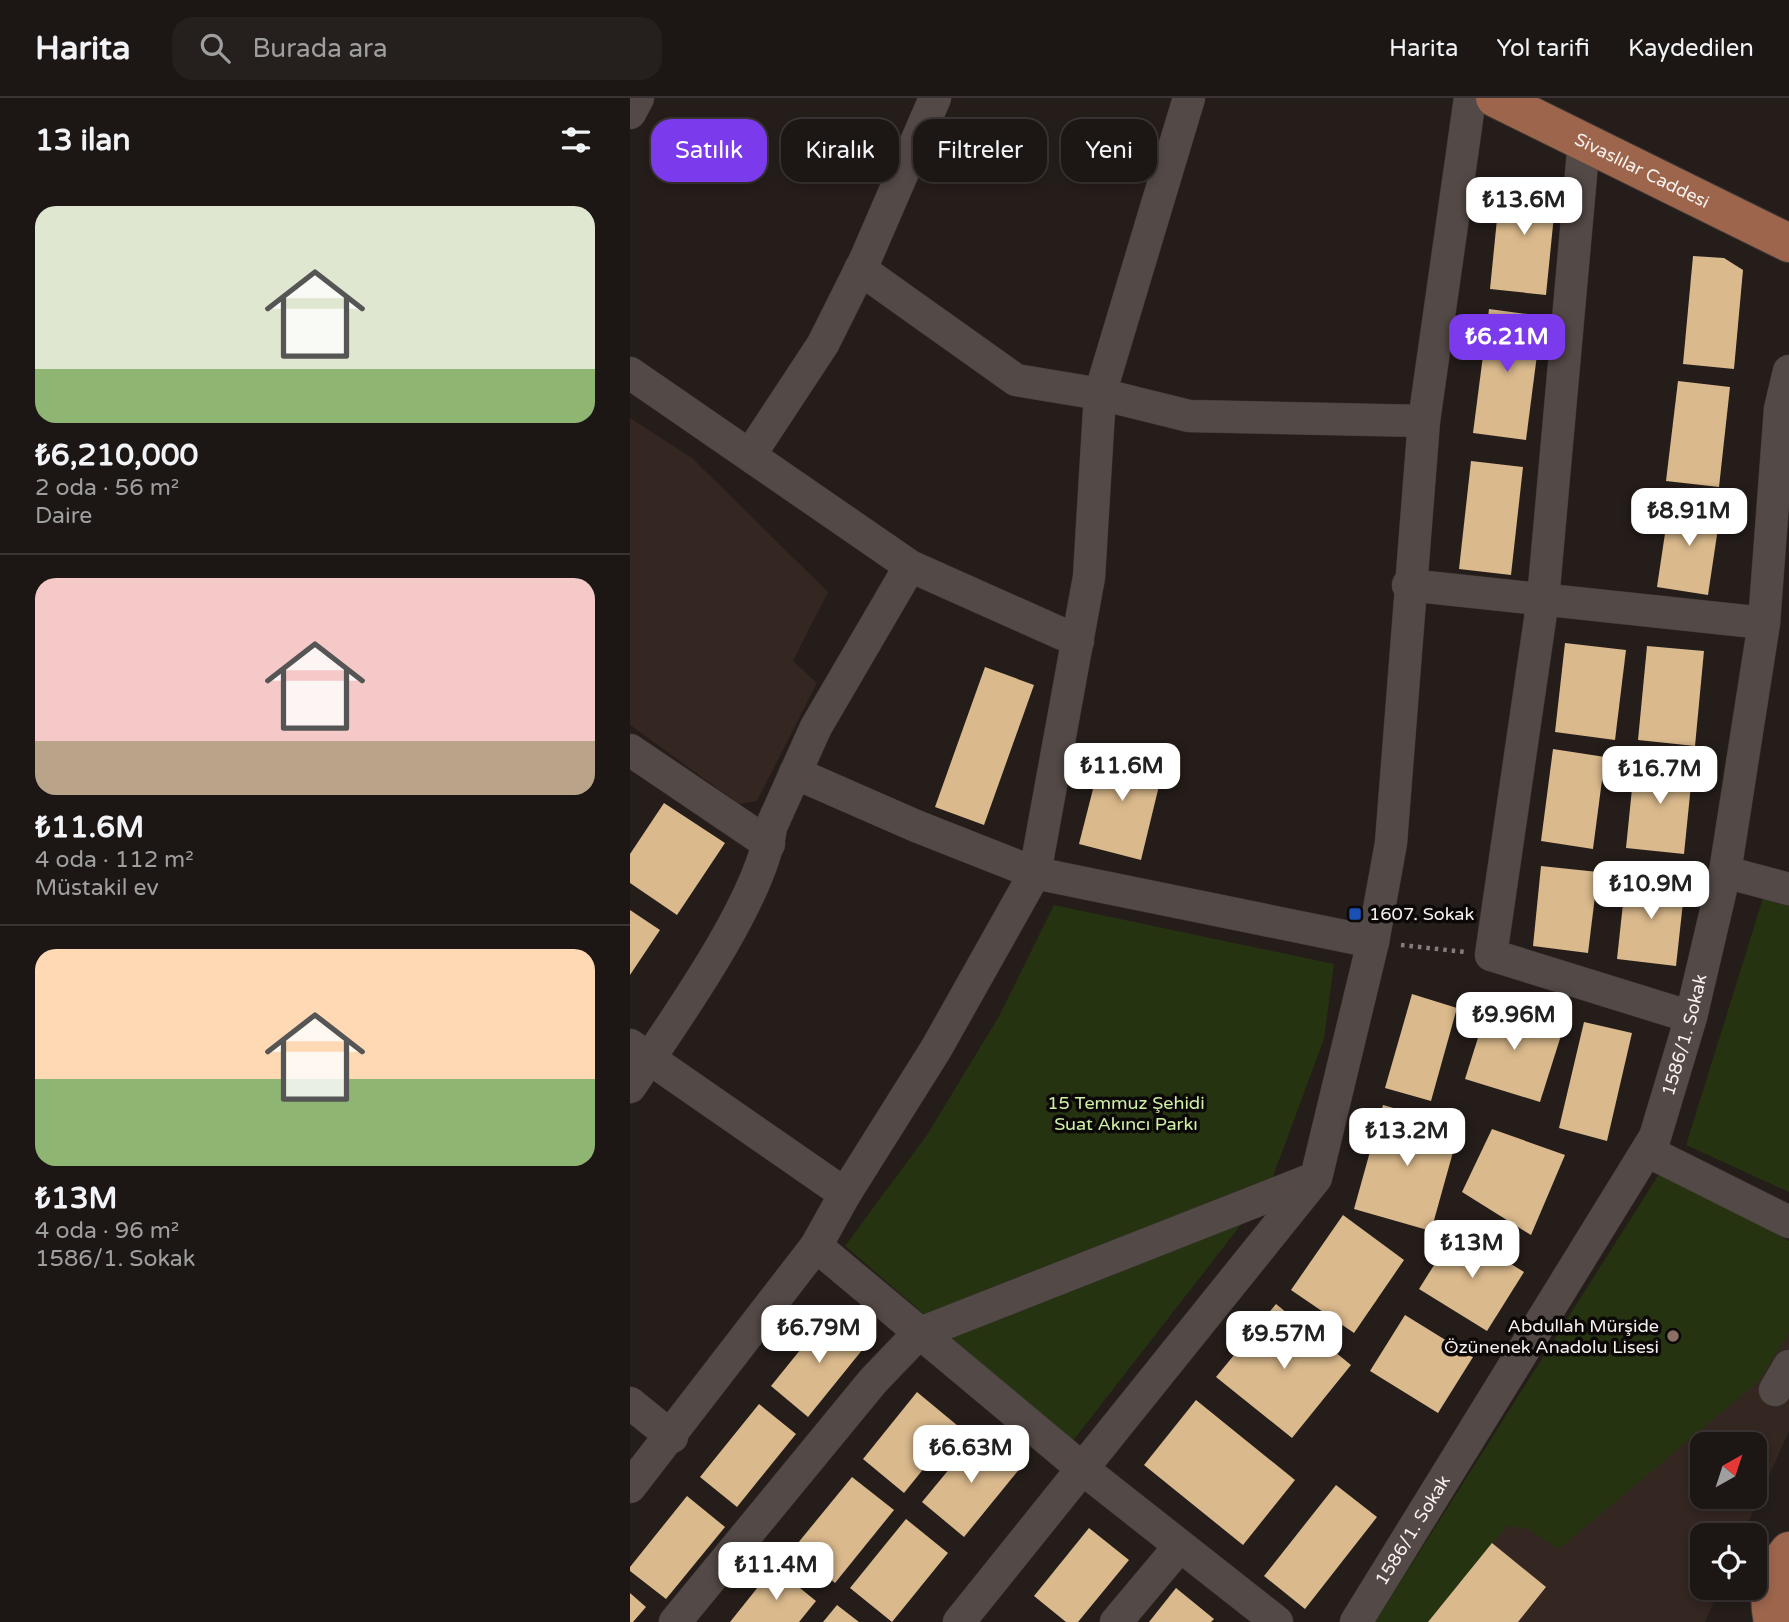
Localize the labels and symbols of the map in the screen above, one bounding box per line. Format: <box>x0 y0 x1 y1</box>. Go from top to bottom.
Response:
street label: Sivaslılar Caddesi <box>1571 128 1713 213</box>
pin: ₺13.6M <box>1467 178 1581 237</box>
pin: ₺6.21M <box>1450 314 1564 374</box>
pin: ₺8.91M <box>1632 489 1746 548</box>
pin: ₺11.6M <box>1065 744 1179 803</box>
pin: ₺16.7M <box>1603 746 1717 806</box>
pin: ₺10.9M <box>1594 862 1708 921</box>
place label: 1607. Sokak <box>1369 903 1474 925</box>
marker: 1607. Sokak <box>1347 906 1363 922</box>
street label: 1586/1. Sokak <box>1657 972 1712 1099</box>
pin: ₺9.96M <box>1457 992 1571 1052</box>
park label: 15 Temmuz Şehidi Suat Akıncı Parkı <box>1047 1092 1205 1135</box>
pin: ₺13.2M <box>1350 1108 1464 1168</box>
pin: ₺13M <box>1431 1220 1513 1280</box>
pin: ₺6.79M <box>762 1306 876 1365</box>
pin: ₺9.57M <box>1227 1312 1341 1371</box>
place label: Abdullah Mürşide Özünenek Anadolu Lisesi <box>1444 1315 1659 1358</box>
marker: Abdullah Mürşide Özünenek Anadolu Lisesi <box>1665 1328 1681 1344</box>
pin: ₺6.63M <box>914 1426 1028 1485</box>
north arrow <box>1690 1432 1768 1508</box>
street label: 1586/1. Sokak <box>1370 1471 1455 1589</box>
pin: ₺11.4M <box>719 1542 833 1602</box>

